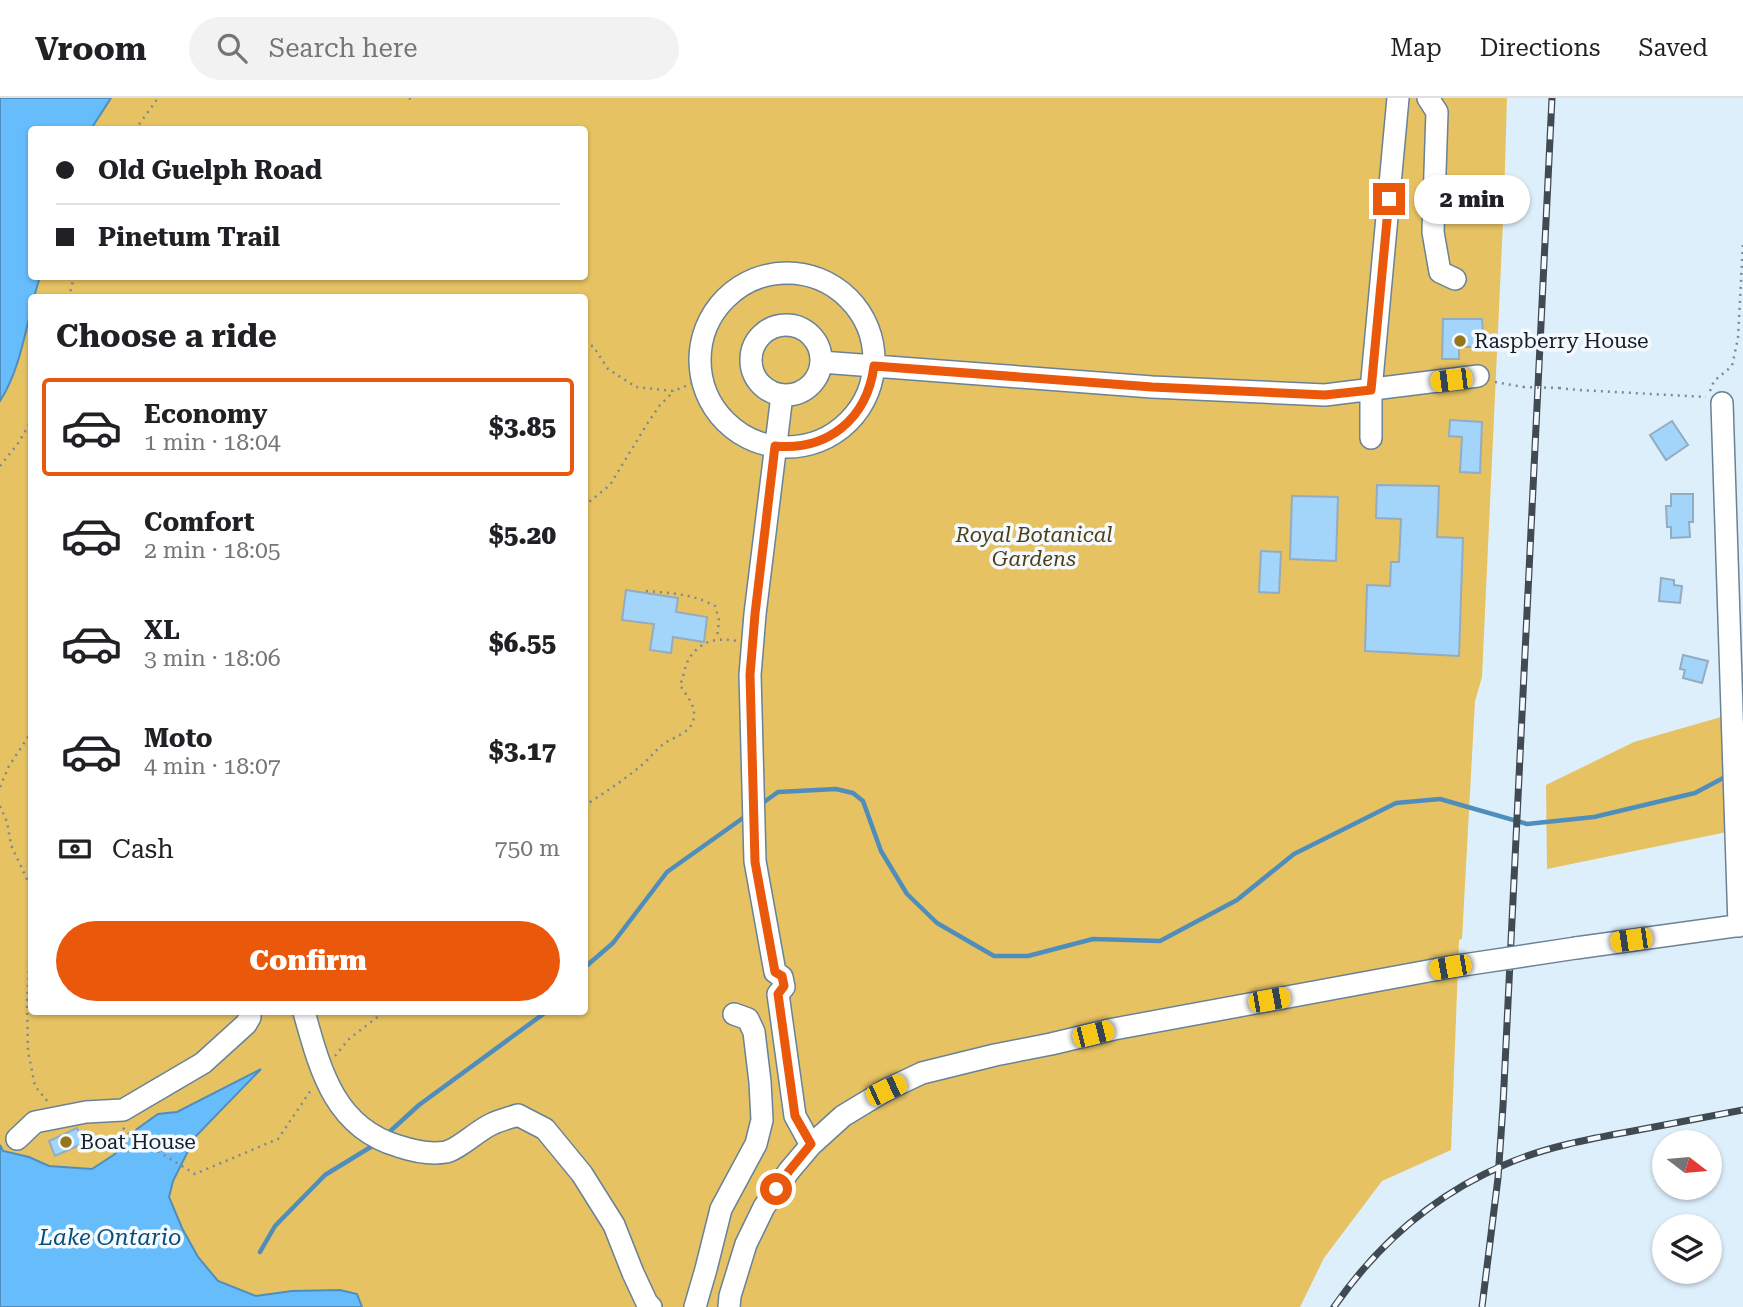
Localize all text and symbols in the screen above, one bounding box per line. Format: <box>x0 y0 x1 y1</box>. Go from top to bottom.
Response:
search box <box>189 17 679 80</box>
text: Vroom <box>35 29 147 68</box>
icon: search <box>213 29 251 67</box>
text: Search here <box>269 33 418 63</box>
text: Map <box>1390 34 1442 62</box>
text: Directions <box>1480 34 1600 62</box>
text: Saved <box>1638 34 1708 62</box>
text: Old Guelph Road <box>98 155 322 185</box>
callout: 2 min <box>1414 174 1529 224</box>
route end <box>1373 183 1405 215</box>
text: 2 min <box>1440 186 1504 213</box>
text: Pinetum Trail <box>98 222 280 252</box>
text: Choose a ride <box>56 317 277 355</box>
place label: Raspberry House <box>1474 329 1649 353</box>
marker: Raspberry House <box>1452 333 1468 349</box>
car <box>1429 367 1474 393</box>
icon: car <box>60 396 123 459</box>
text: Economy <box>144 399 267 429</box>
text: $3.85 <box>489 412 556 442</box>
text: 1 min · 18:04 <box>144 429 281 456</box>
icon: car <box>60 504 123 567</box>
text: Comfort <box>144 507 254 537</box>
text: $5.20 <box>489 520 556 550</box>
park label: Royal Botanical Gardens <box>955 523 1113 571</box>
text: 2 min · 18:05 <box>144 537 281 564</box>
icon: car <box>60 612 123 675</box>
text: XL <box>144 615 180 645</box>
text: $6.55 <box>489 628 556 658</box>
text: 3 min · 18:06 <box>144 645 281 672</box>
icon: car <box>60 720 123 783</box>
text: Moto <box>144 723 213 753</box>
text: $3.17 <box>489 736 556 766</box>
text: 4 min · 18:07 <box>144 753 281 780</box>
icon: cash <box>56 830 94 868</box>
text: Cash <box>112 834 174 864</box>
text: 750 m <box>495 835 560 862</box>
button: Confirm <box>56 921 560 1001</box>
car <box>1609 927 1654 953</box>
car <box>1428 953 1473 981</box>
car <box>1247 986 1292 1014</box>
car <box>1071 1019 1116 1049</box>
car <box>863 1072 910 1108</box>
place label: Boat House <box>80 1130 196 1154</box>
north arrow <box>1652 1130 1722 1200</box>
map controls <box>1652 1130 1722 1284</box>
marker: Boat House <box>58 1134 74 1150</box>
route start <box>760 1173 792 1205</box>
button: layers <box>1652 1214 1722 1284</box>
water label: Lake Ontario <box>38 1224 181 1251</box>

